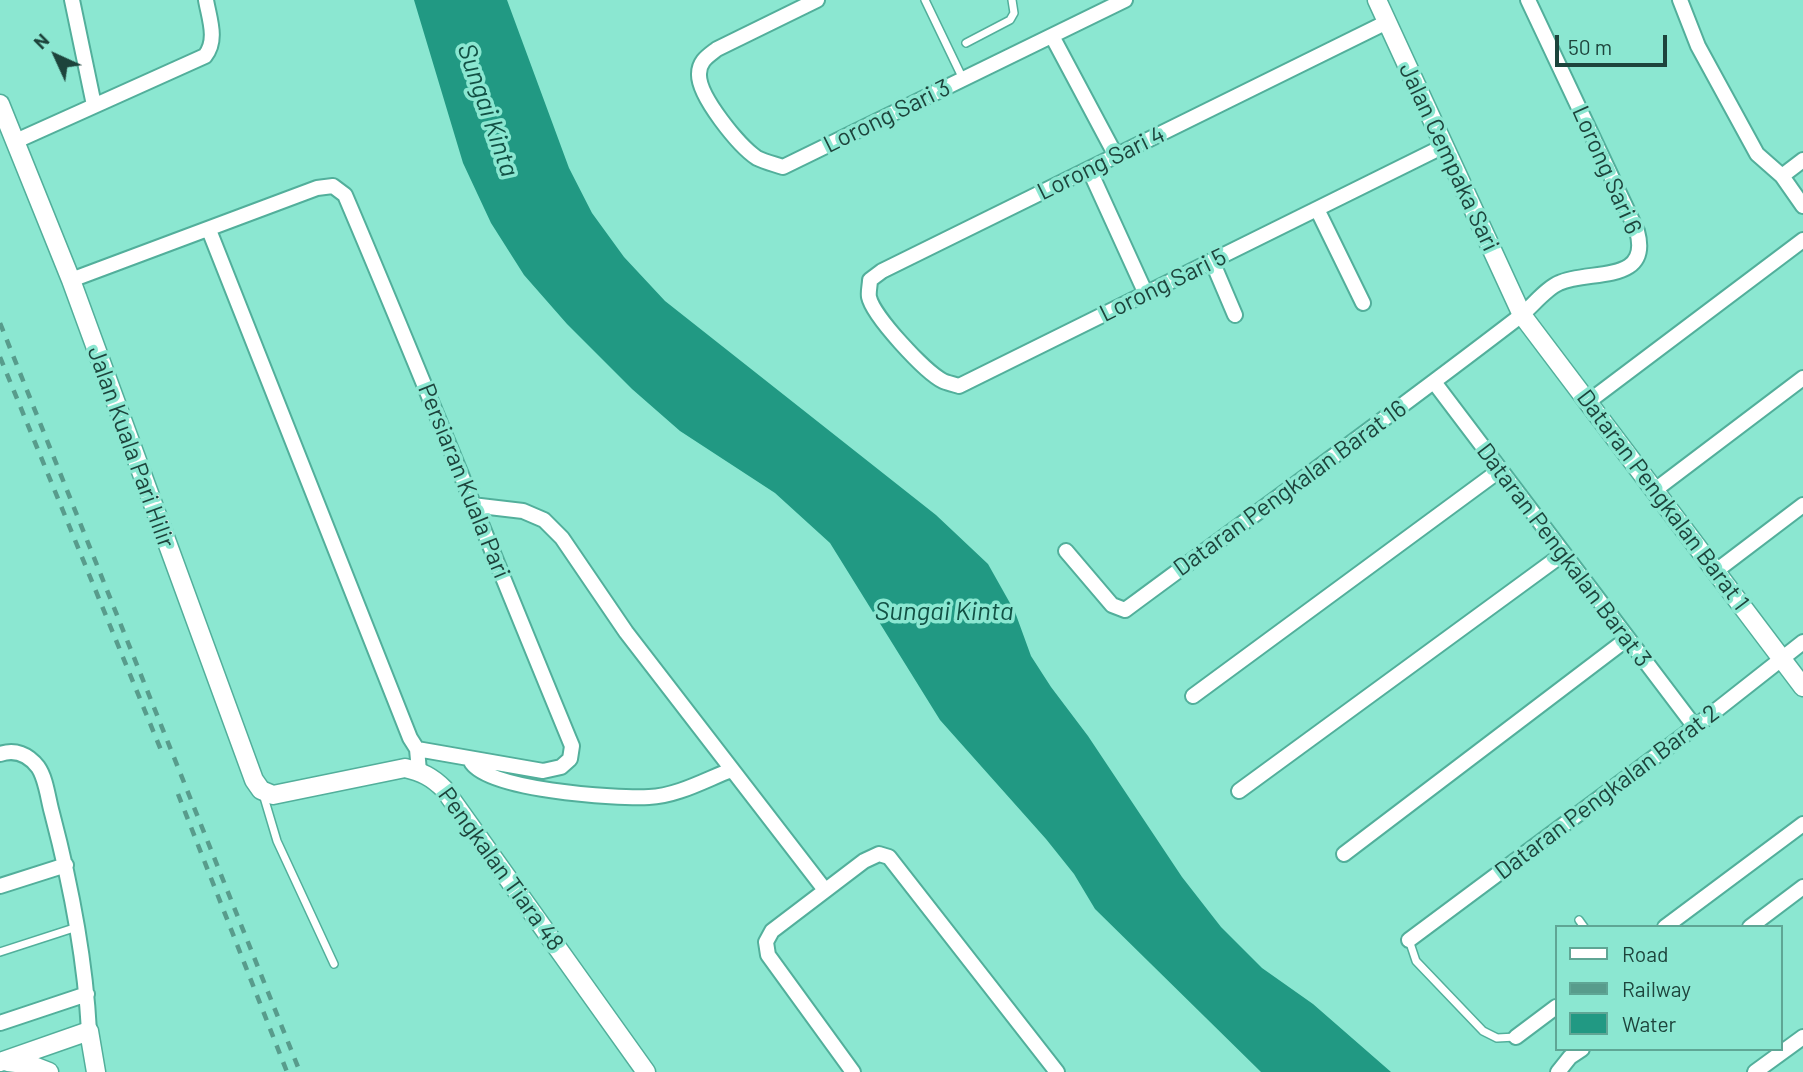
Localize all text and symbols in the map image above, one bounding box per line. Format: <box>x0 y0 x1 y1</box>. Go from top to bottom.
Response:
north arrow <box>21 21 91 91</box>
scale bar <box>1558 21 1670 65</box>
text: N <box>28 28 53 53</box>
text: 50 m <box>1568 34 1612 59</box>
water label: Sungai Kinta <box>451 39 525 181</box>
street label: Jalan Cempaka Sari <box>1393 58 1505 256</box>
street label: Lorong Sari 3 <box>819 73 955 159</box>
street label: Lorong Sari 6 <box>1566 101 1648 239</box>
street label: Lorong Sari 4 <box>1033 120 1169 206</box>
street label: Lorong Sari 5 <box>1095 242 1231 328</box>
street label: Jalan Kuala Pari Hilir <box>81 342 181 552</box>
street label: Persiaran Kuala Pari <box>412 379 516 583</box>
street label: Dataran Pengkalan Barat 1 <box>1571 384 1755 616</box>
street label: Dataran Pengkalan Barat 16 <box>1168 394 1412 582</box>
street label: Dataran Pengkalan Barat 3 <box>1471 438 1657 672</box>
water label: Sungai Kinta <box>875 595 1013 627</box>
street label: Dataran Pengkalan Barat 2 <box>1489 698 1725 886</box>
street label: Pengkalan Tiara 48 <box>432 782 570 956</box>
legend <box>1554 925 1782 1051</box>
text: Road <box>1622 941 1668 966</box>
text: Railway <box>1622 976 1691 1001</box>
text: Water <box>1622 1011 1676 1036</box>

